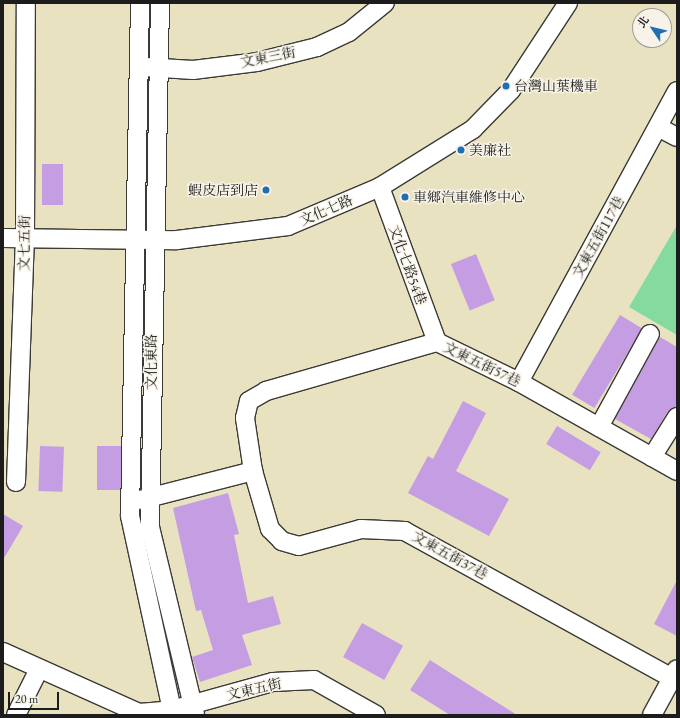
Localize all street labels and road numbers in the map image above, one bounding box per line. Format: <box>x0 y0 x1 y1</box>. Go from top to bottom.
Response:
street label: 文東三街 <box>239 43 297 71</box>
street label: 文化七路 <box>297 191 355 229</box>
street label: 文東五街117巷 <box>569 193 627 281</box>
street label: 文七五街 <box>15 215 33 271</box>
street label: 文化七路54巷 <box>386 223 430 307</box>
street label: 文化東路 <box>143 334 159 390</box>
street label: 文東五街57巷 <box>441 338 523 390</box>
street label: 文東五街37巷 <box>409 527 491 583</box>
street label: 文東五街 <box>225 675 283 703</box>

